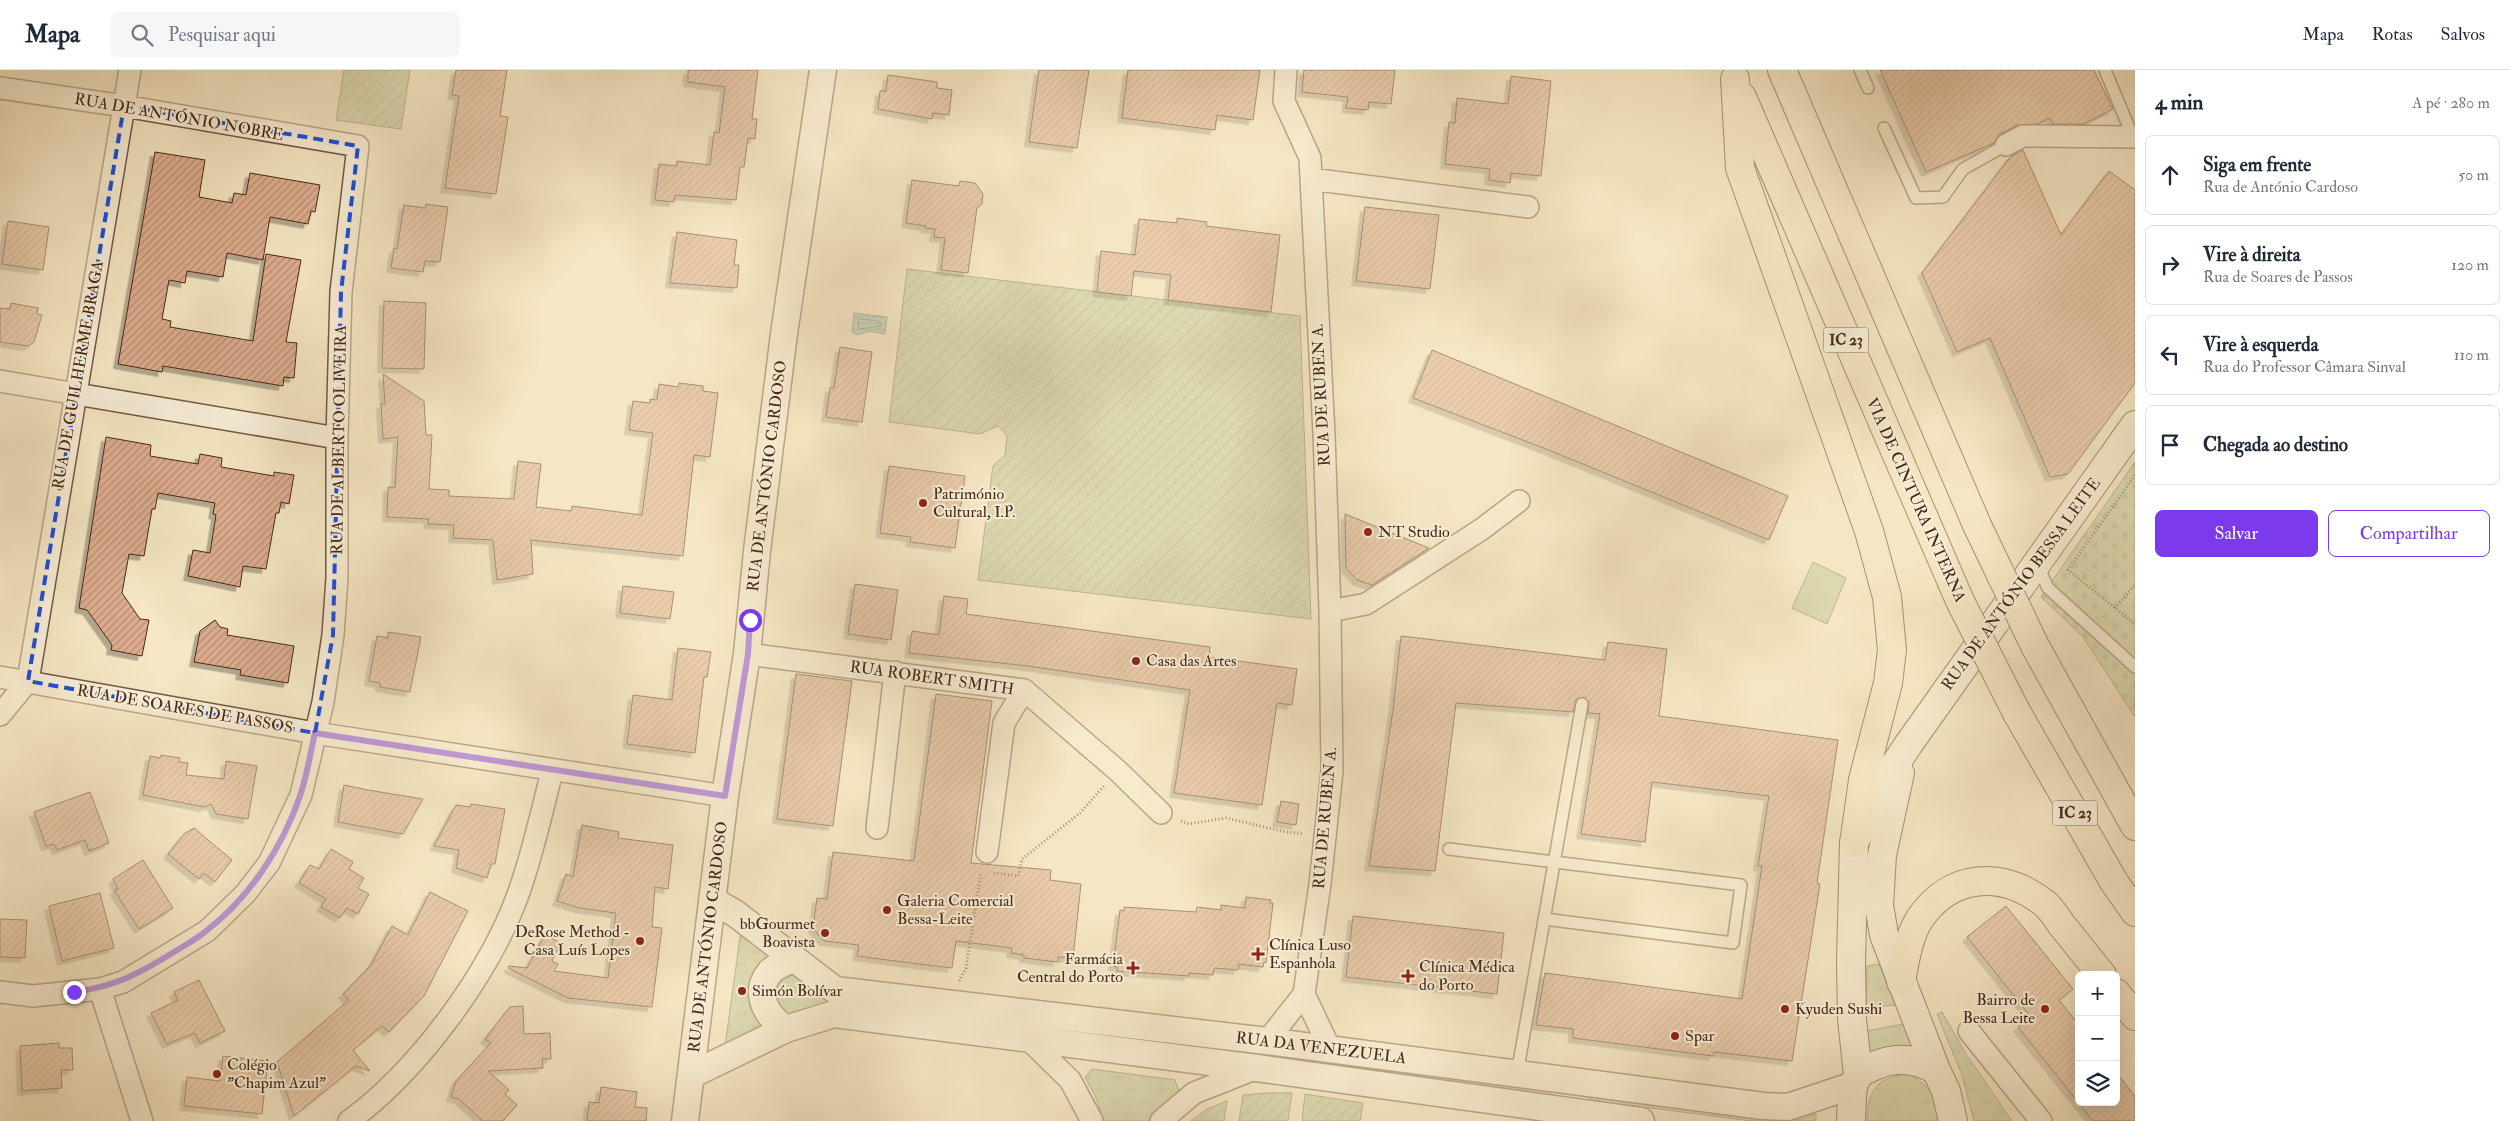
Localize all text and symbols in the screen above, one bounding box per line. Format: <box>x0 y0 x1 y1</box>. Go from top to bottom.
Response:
search box <box>110 12 460 57</box>
text: Mapa <box>25 19 80 50</box>
icon: search <box>128 21 156 49</box>
text: Pesquisar aqui <box>168 23 276 47</box>
text: Mapa <box>2303 23 2344 46</box>
text: Rotas <box>2372 23 2413 46</box>
text: Salvos <box>2441 23 2485 46</box>
street label: RUA DE ANTÓNIO NOBRE <box>73 88 285 145</box>
text: 4 min <box>2155 89 2203 116</box>
text: A pé · 280 m <box>2412 93 2490 113</box>
text: Siga em frente <box>2203 153 2311 177</box>
icon: ahead <box>2156 161 2184 189</box>
text: 50 m <box>2458 165 2489 185</box>
text: Rua de António Cardoso <box>2203 177 2358 197</box>
text: Vire à direita <box>2203 243 2300 267</box>
icon: right <box>2156 251 2184 279</box>
text: 120 m <box>2451 255 2489 275</box>
street label: RUA DE GUILHERME BRAGA <box>48 259 108 491</box>
text: Rua de Soares de Passos <box>2203 267 2353 287</box>
street label: RUA DE RUBEN A. <box>1307 323 1335 467</box>
street label: RUA DE ALBERTO OLIVEIRA <box>327 325 351 555</box>
road number: IC 23 <box>1824 328 1868 352</box>
text: Vire à esquerda <box>2203 333 2318 357</box>
icon: left <box>2156 341 2184 369</box>
text: 110 m <box>2454 345 2489 365</box>
text: Rua do Professor Câmara Sinval <box>2203 357 2406 377</box>
street label: RUA DE ANTÓNIO CARDOSO <box>742 359 791 593</box>
street label: VIA DE CINTURA INTERNA <box>1862 395 1970 605</box>
icon: arrive <box>2156 431 2184 459</box>
text: Chegada ao destino <box>2203 433 2348 457</box>
street label: RUA DE ANTÓNIO BESSA LEITE <box>1936 473 2105 694</box>
place label: Património Cultural, I.P. <box>933 484 1015 522</box>
marker: Património Cultural, I.P. <box>917 497 929 509</box>
button: Salvar <box>2155 510 2318 557</box>
button: Compartilhar <box>2328 510 2490 557</box>
place label: NT Studio <box>1378 522 1450 542</box>
marker: NT Studio <box>1362 526 1374 538</box>
route start <box>739 609 762 632</box>
place label: Casa das Artes <box>1146 651 1236 671</box>
marker: Casa das Artes <box>1130 655 1142 667</box>
street label: RUA ROBERT SMITH <box>849 657 1015 699</box>
street label: RUA DE SOARES DE PASSOS <box>75 680 295 738</box>
street label: RUA DE RUBEN A. <box>1309 746 1341 890</box>
road number: IC 23 <box>2052 800 2098 826</box>
street label: RUA DE ANTÓNIO CARDOSO <box>683 820 732 1054</box>
place label: Galeria Comercial Bessa-Leite <box>897 891 1014 929</box>
marker: Galeria Comercial Bessa-Leite <box>881 904 893 916</box>
place label: bbGourmet Boavista <box>740 914 815 952</box>
place label: DeRose Method - Casa Luís Lopes <box>515 922 630 961</box>
marker: bbGourmet Boavista <box>819 927 831 939</box>
marker: DeRose Method - Casa Luís Lopes <box>634 935 646 947</box>
place label: Clínica Luso Espanhola <box>1269 935 1351 974</box>
marker: Clínica Luso Espanhola <box>1251 947 1265 961</box>
place label: Farmácia Central do Porto <box>1017 949 1123 987</box>
place label: Clínica Médica do Porto <box>1419 957 1515 995</box>
marker: Farmácia Central do Porto <box>1127 962 1139 974</box>
marker: Clínica Médica do Porto <box>1401 969 1415 983</box>
map controls <box>2075 971 2120 1106</box>
button: + <box>2075 971 2120 1016</box>
route end <box>63 981 86 1004</box>
place label: Simón Bolívar <box>752 981 843 1001</box>
marker: Simón Bolívar <box>736 985 748 997</box>
place label: Bairro de Bessa Leite <box>1963 990 2035 1028</box>
place label: Kyuden Sushi <box>1795 999 1882 1019</box>
marker: Kyuden Sushi <box>1779 1003 1791 1015</box>
marker: Bairro de Bessa Leite <box>2039 1003 2051 1015</box>
button: − <box>2075 1016 2120 1061</box>
place label: Spar <box>1685 1026 1715 1047</box>
street label: RUA DA VENEZUELA <box>1235 1028 1407 1068</box>
marker: Spar <box>1669 1030 1681 1042</box>
place label: Colégio "Chapim Azul" <box>227 1055 326 1094</box>
button: layers <box>2075 1061 2120 1106</box>
marker: Colégio "Chapim Azul" <box>211 1068 223 1080</box>

